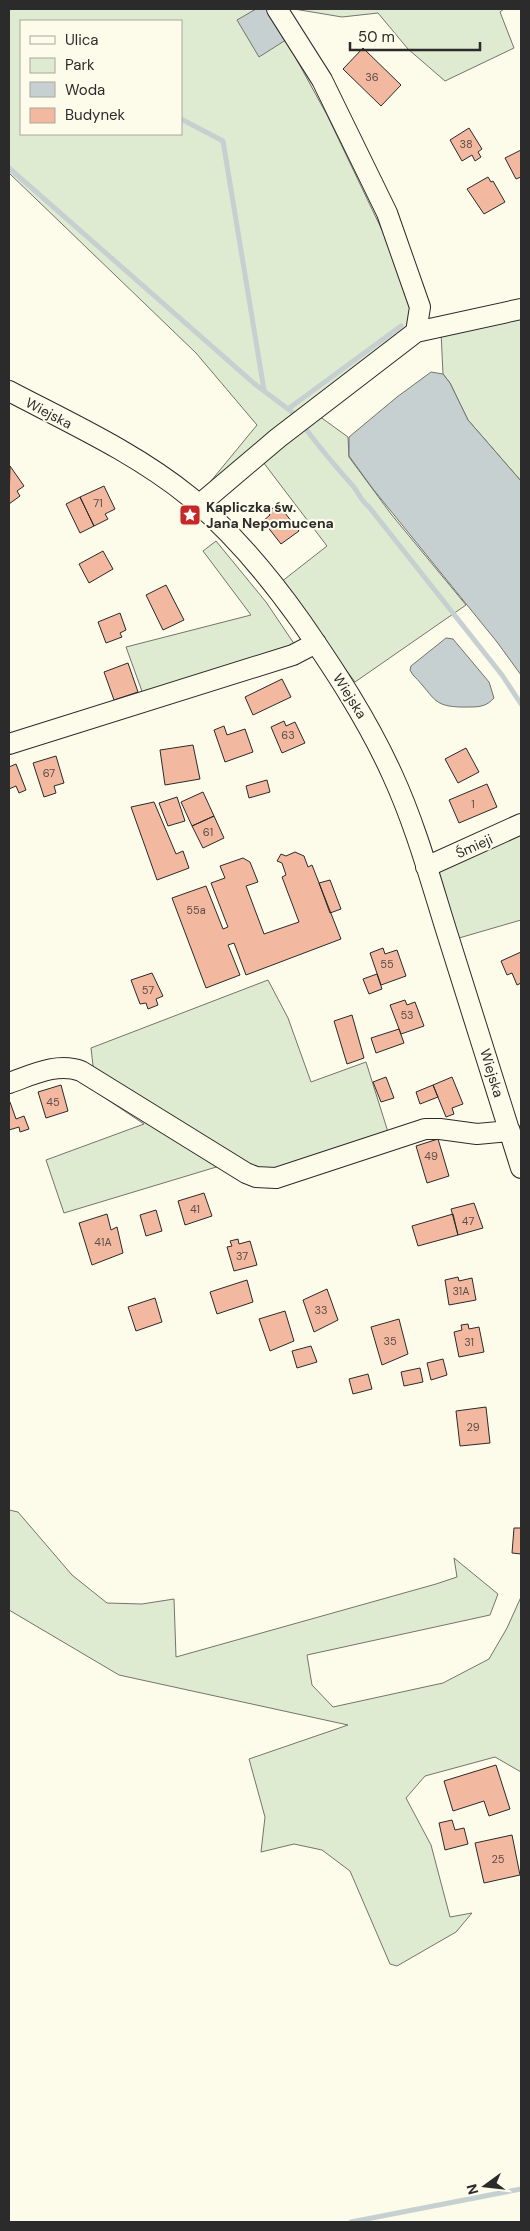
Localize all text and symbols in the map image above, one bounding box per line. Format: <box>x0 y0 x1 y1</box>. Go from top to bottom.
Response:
legend <box>20 20 182 135</box>
scale bar <box>350 20 480 52</box>
text: 50 m <box>358 27 395 47</box>
text: Ulica <box>65 30 99 50</box>
text: Park <box>65 55 95 75</box>
house number: 36 <box>365 70 379 84</box>
text: Woda <box>65 80 105 100</box>
text: Budynek <box>65 105 126 125</box>
house number: 38 <box>459 137 473 151</box>
street label: Wiejska <box>23 393 75 433</box>
house number: 71 <box>93 496 103 510</box>
place label: Kapliczka św. Jana Nepomucena <box>206 498 334 532</box>
place icon: Kapliczka św. Jana Nepomucena <box>178 503 202 527</box>
street label: Wiejska <box>329 670 371 722</box>
house number: 63 <box>281 728 295 742</box>
house number: 67 <box>43 766 55 780</box>
house number: 1 <box>471 797 475 811</box>
house number: 61 <box>203 825 213 839</box>
street label: Śmieji <box>453 830 495 862</box>
house number: 55a <box>186 903 206 917</box>
house number: 55 <box>380 957 394 971</box>
house number: 57 <box>142 983 154 997</box>
house number: 53 <box>400 1008 414 1022</box>
street label: Wiejska <box>476 1046 508 1100</box>
house number: 45 <box>46 1095 60 1109</box>
house number: 49 <box>424 1149 438 1163</box>
house number: 41 <box>190 1202 200 1216</box>
house number: 47 <box>462 1214 474 1228</box>
house number: 41A <box>94 1235 112 1249</box>
house number: 37 <box>236 1249 248 1263</box>
house number: 31A <box>452 1284 470 1298</box>
house number: 33 <box>314 1303 328 1317</box>
house number: 35 <box>383 1334 397 1348</box>
house number: 31 <box>464 1335 474 1349</box>
house number: 29 <box>466 1420 480 1434</box>
house number: 25 <box>491 1852 505 1866</box>
north arrow <box>460 2161 510 2211</box>
text: N <box>462 2182 482 2197</box>

